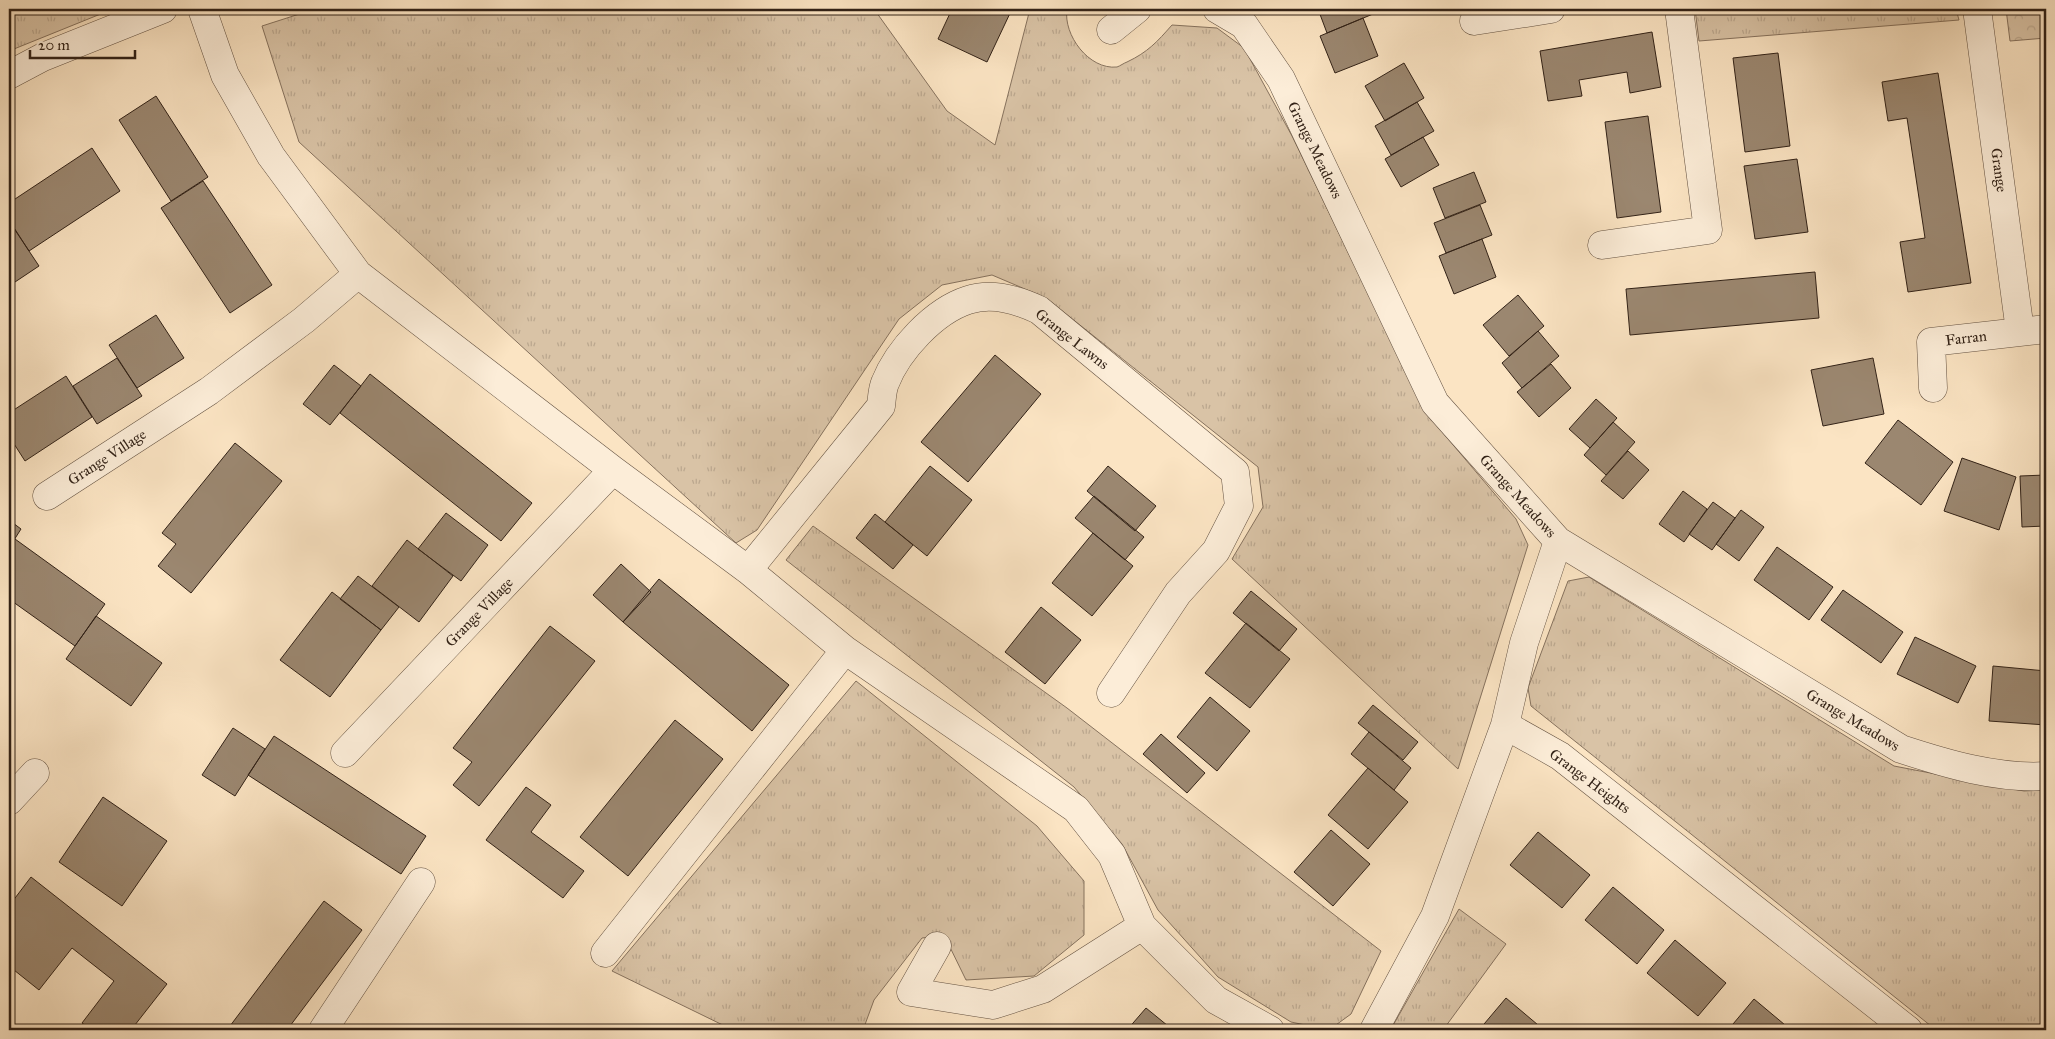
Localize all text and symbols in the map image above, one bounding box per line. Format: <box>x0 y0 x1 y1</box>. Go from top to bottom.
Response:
scale bar <box>30 28 135 60</box>
text: 20 m <box>38 36 70 54</box>
street label: Grange Meadows <box>1284 98 1346 202</box>
street label: Grange <box>1987 147 2011 193</box>
street label: Grange Lawns <box>1032 305 1112 373</box>
street label: Farran <box>1944 327 1988 349</box>
street label: Grange Village <box>64 425 150 489</box>
street label: Grange Meadows <box>1476 451 1560 541</box>
street label: Grange Village <box>441 573 517 651</box>
street label: Grange Meadows <box>1803 685 1903 755</box>
street label: Grange Heights <box>1546 745 1634 817</box>

